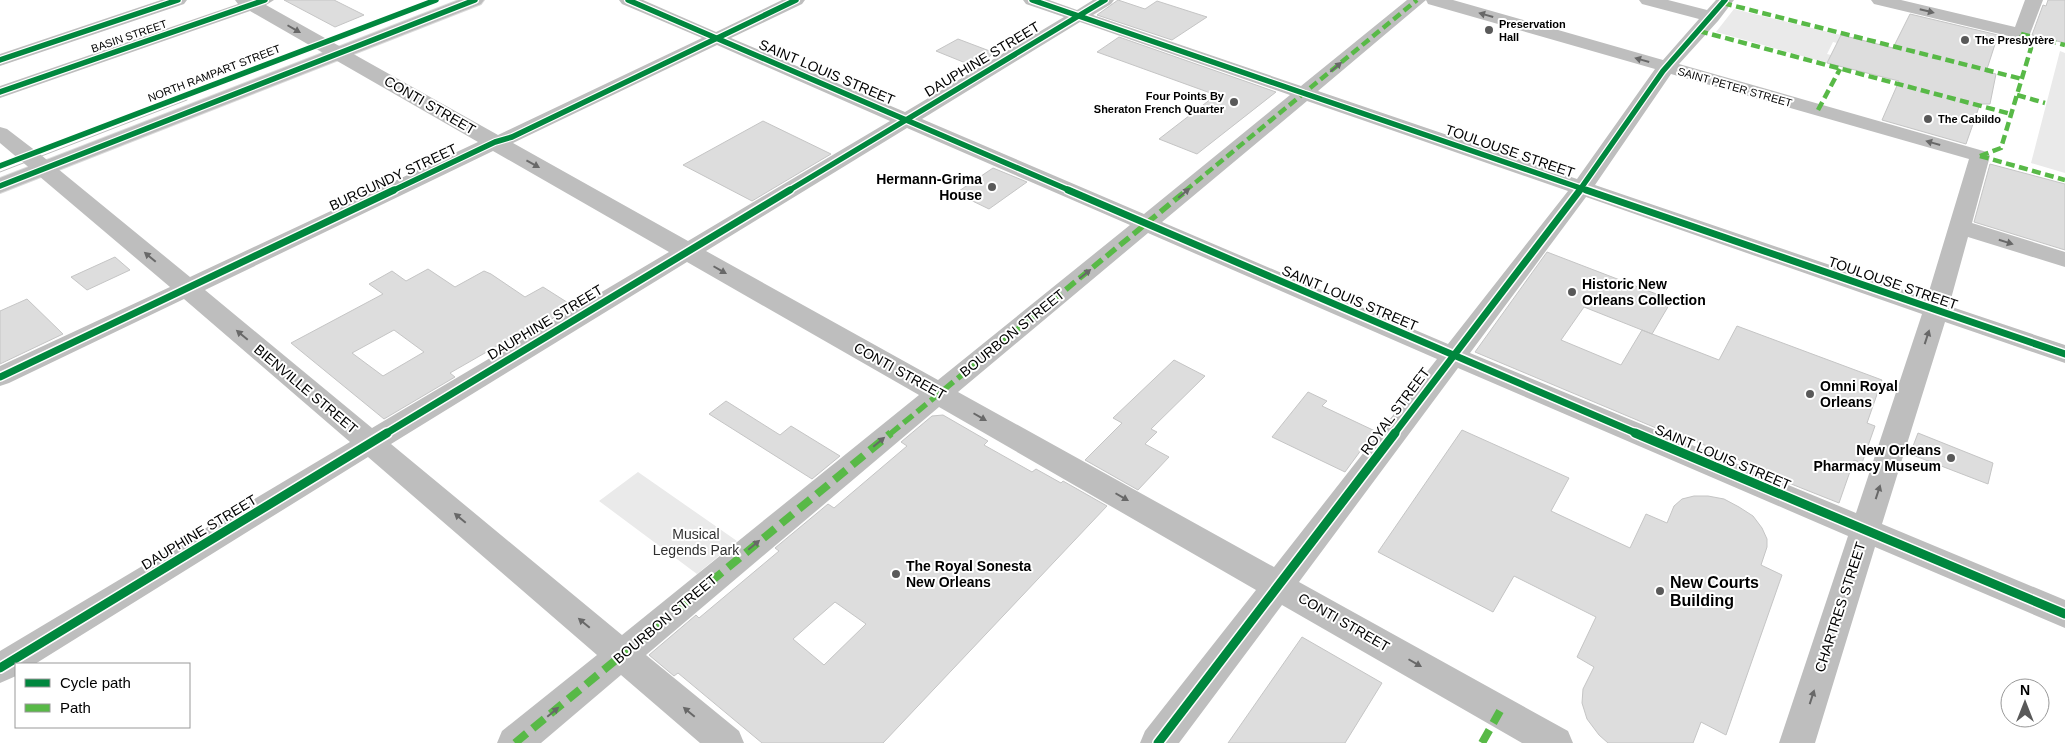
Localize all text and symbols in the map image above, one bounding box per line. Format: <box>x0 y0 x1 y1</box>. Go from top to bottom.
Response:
one-way arrow <box>1919 8 1934 16</box>
one-way arrow <box>1478 11 1493 19</box>
street label: BASIN STREET <box>89 17 169 55</box>
street label: DAUPHINE STREET <box>922 18 1043 100</box>
place label: Preservation Hall <box>1499 18 1566 43</box>
one-way arrow <box>288 24 301 33</box>
marker: Preservation Hall <box>1483 24 1495 36</box>
marker: The Presbytère <box>1959 34 1971 46</box>
place label: The Presbytère <box>1975 34 2054 46</box>
street label: SAINT LOUIS STREET <box>757 36 898 108</box>
street label: NORTH RAMPART STREET <box>146 42 282 104</box>
one-way arrow <box>1634 56 1649 64</box>
one-way arrow <box>1329 61 1342 72</box>
street label: SAINT PETER STREET <box>1676 65 1794 109</box>
street label: CONTI STREET <box>382 72 479 138</box>
place label: Four Points By Sheraton French Quarter <box>1094 90 1225 115</box>
marker: Four Points By Sheraton French Quarter <box>1228 96 1240 108</box>
marker: The Cabildo <box>1922 113 1934 125</box>
place label: The Cabildo <box>1938 113 2001 125</box>
street label: TOULOUSE STREET <box>1443 121 1577 181</box>
one-way arrow <box>1925 138 1940 146</box>
street label: BURGUNDY STREET <box>327 140 460 214</box>
one-way arrow <box>526 159 540 168</box>
place label: Hermann-Grima House <box>876 171 982 203</box>
marker: Hermann-Grima House <box>986 181 998 193</box>
one-way arrow <box>1177 187 1190 198</box>
one-way arrow <box>1999 239 2014 246</box>
one-way arrow <box>144 252 157 263</box>
street label: TOULOUSE STREET <box>1826 253 1960 313</box>
street label: SAINT LOUIS STREET <box>1280 262 1421 334</box>
one-way arrow <box>713 265 727 274</box>
one-way arrow <box>1078 268 1091 279</box>
place label: Historic New Orleans Collection <box>1582 276 1706 308</box>
street label: DAUPHINE STREET <box>485 281 606 363</box>
street label: BOURBON STREET <box>956 286 1068 380</box>
marker: Historic New Orleans Collection <box>1566 286 1578 298</box>
one-way arrow <box>236 329 249 340</box>
one-way arrow <box>1924 330 1932 345</box>
street label: CONTI STREET <box>851 339 949 403</box>
street label: BIENVILLE STREET <box>251 341 361 437</box>
street label: ROYAL STREET <box>1357 364 1433 458</box>
place label: Omni Royal Orleans <box>1820 378 1898 410</box>
marker: Omni Royal Orleans <box>1804 388 1816 400</box>
one-way arrow <box>974 412 987 421</box>
street label: SAINT LOUIS STREET <box>1653 421 1794 493</box>
one-way arrow <box>872 436 885 447</box>
place label: New Orleans Pharmacy Museum <box>1813 442 1941 474</box>
marker: New Orleans Pharmacy Museum <box>1945 452 1957 464</box>
one-way arrow <box>1874 484 1882 499</box>
street label: DAUPHINE STREET <box>139 491 260 573</box>
one-way arrow <box>1115 492 1128 501</box>
one-way arrow <box>454 513 467 524</box>
park label: Musical Legends Park <box>653 526 740 558</box>
street label: CHARTRES STREET <box>1811 539 1869 674</box>
one-way arrow <box>747 540 760 551</box>
place label: The Royal Sonesta New Orleans <box>906 558 1031 590</box>
marker: The Royal Sonesta New Orleans <box>890 568 902 580</box>
street label: BOURBON STREET <box>610 571 720 667</box>
place label: New Courts Building <box>1670 574 1759 609</box>
marker: New Courts Building <box>1654 585 1666 597</box>
street label: CONTI STREET <box>1296 589 1393 655</box>
one-way arrow <box>579 617 591 629</box>
one-way arrow <box>1408 659 1423 667</box>
legend <box>15 663 190 728</box>
text: Cycle path <box>60 674 131 691</box>
north arrow <box>2000 678 2050 728</box>
text: N <box>2020 682 2030 698</box>
one-way arrow <box>1808 689 1816 704</box>
text: Path <box>60 699 91 716</box>
one-way arrow <box>546 706 559 717</box>
one-way arrow <box>683 706 696 717</box>

